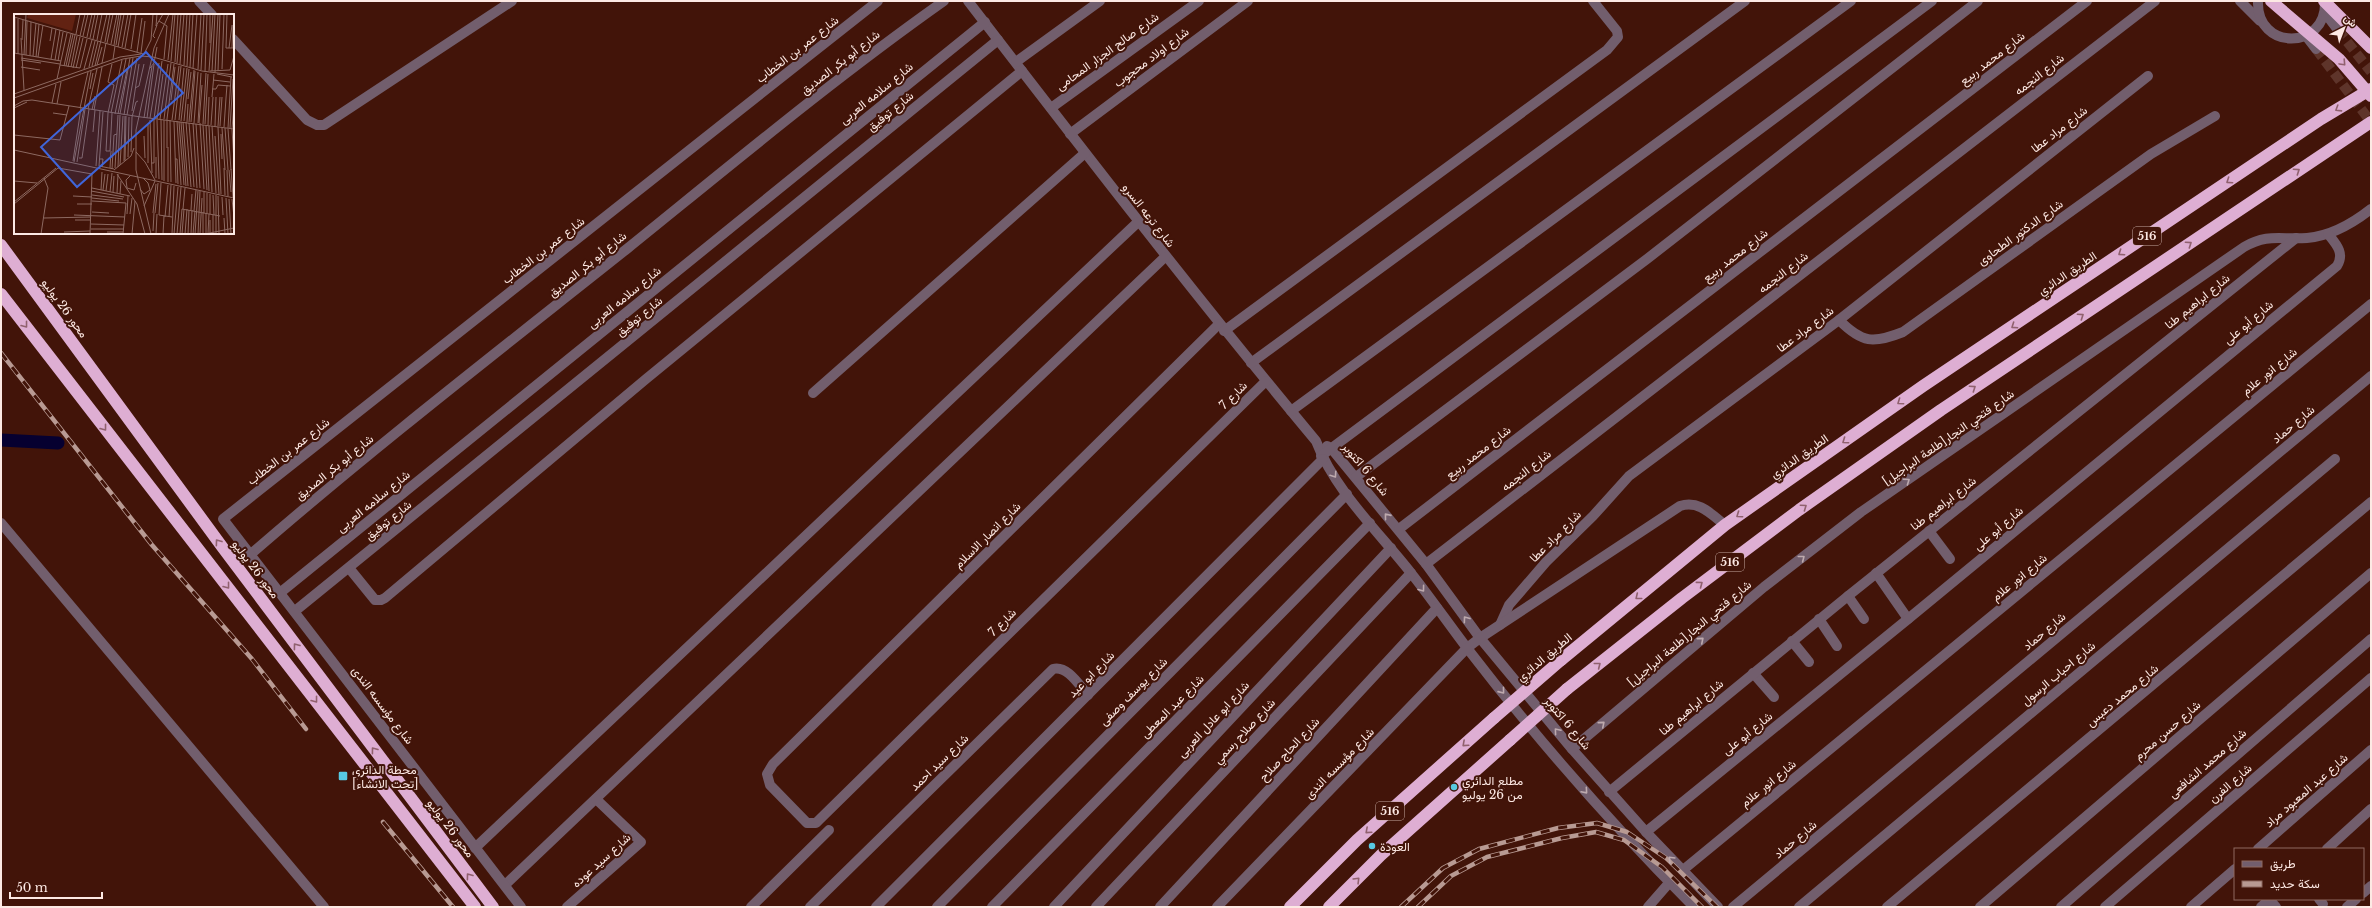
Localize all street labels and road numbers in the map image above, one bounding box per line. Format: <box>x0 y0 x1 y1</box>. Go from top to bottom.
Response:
street label: شارع صالح الجزار المحامى <box>1053 9 1162 95</box>
street label: شارع عمر بن الخطاب <box>753 12 842 87</box>
street label: شارع اولاد محجوب <box>1110 24 1193 92</box>
street label: شارع أبو بكر الصديق <box>797 26 884 99</box>
street label: شارع محمد ربيع <box>1956 28 2029 90</box>
street label: شارع النجمه <box>2011 50 2068 100</box>
street label: شارع سلامه العربى <box>836 59 917 129</box>
street label: شارع توفيق <box>864 88 918 136</box>
street label: شارع مراد عطا <box>2028 102 2091 157</box>
street label: شارع ترعه السرو <box>1118 180 1179 251</box>
street label: شارع الدكتور الطحاوى <box>1974 196 2067 270</box>
street label: شارع عمر بن الخطاب <box>499 213 588 288</box>
street label: شارع محمد ربيع <box>1699 225 1772 287</box>
road number: 516 <box>2133 227 2161 245</box>
street label: شارع أبو بكر الصديق <box>545 228 630 302</box>
street label: شارع النجمه <box>1755 248 1812 298</box>
street label: الطريق الدائري <box>2035 248 2101 301</box>
street label: شارع سلامه العربى <box>584 263 665 333</box>
street label: شارع ابراهيم طنا <box>2161 270 2234 333</box>
street label: محور 26 يوليو <box>38 275 92 341</box>
street label: شارع توفيق <box>613 293 667 341</box>
street label: شارع أبو على <box>2220 297 2277 349</box>
street label: شارع مراد عطا <box>1774 303 1838 357</box>
street label: شارع انور علام <box>2238 344 2301 400</box>
street label: شارع 7 <box>1216 378 1252 414</box>
street label: شارع فتحي النجار[طلعة البراجيل] <box>1879 386 2018 491</box>
street label: شارع حماد <box>2268 402 2319 448</box>
street label: شارع عمر بن الخطاب <box>244 414 333 489</box>
street label: شارع محمد ربيع <box>1442 422 1515 484</box>
street label: الطريق الدائري <box>1767 430 1833 484</box>
street label: شارع أبو بكر الصديق <box>292 431 377 505</box>
street label: شارع 6 اكتوبر <box>1337 439 1393 500</box>
street label: شارع النجمه <box>1498 446 1555 496</box>
street label: شارع سلامه العربى <box>333 467 414 537</box>
street label: شارع ابراهيم طنا <box>1907 473 1980 535</box>
street label: شارع توفيق <box>362 497 416 545</box>
street label: شارع انصار الاسلام <box>951 499 1025 573</box>
street label: شارع أبو على <box>1970 503 2027 555</box>
street label: شارع مراد عطا <box>1526 507 1585 566</box>
street label: محور 26 يوليو <box>228 537 283 602</box>
street label: شارع انور علام <box>1988 550 2051 606</box>
road number: 516 <box>1716 553 1744 571</box>
street label: شارع فتحي النجار[طلعة البراجيل] <box>1624 577 1756 692</box>
street label: شارع 7 <box>985 605 1021 641</box>
street label: شارع حماد <box>2019 609 2070 655</box>
street label: الطريق الدائري <box>1513 630 1577 687</box>
street label: شارع احباب الرسول <box>2018 638 2099 710</box>
street label: شارع ابو عيد <box>1065 648 1119 702</box>
street label: شارع يوسف وصفى <box>1096 654 1172 730</box>
street label: شارع محمد دعبس <box>2083 660 2163 731</box>
street label: شارع مؤسسه الندى <box>347 663 417 748</box>
street label: شارع عبد المعطى <box>1137 671 1208 742</box>
street label: شارع ابراهيم طنا <box>1656 676 1727 740</box>
street label: شارع ابو عادل العربى <box>1174 678 1254 762</box>
street label: شارع 6 اكتوبر <box>1539 693 1595 754</box>
street label: شارع صلاح رسمي <box>1210 695 1280 769</box>
street label: شارع حسن محرم <box>2131 697 2205 764</box>
street label: شارع أبو على <box>1719 708 1777 759</box>
street label: شارع الحاج صلاح <box>1256 714 1324 785</box>
street label: شارع مؤسسه الندى <box>1301 724 1378 803</box>
street label: شارع محمد الشافعى <box>2165 725 2250 802</box>
street label: شارع سيد احمد <box>907 730 973 795</box>
street label: شارع عبد المعبود مراد <box>2261 750 2352 832</box>
street label: شارع انور علام <box>1737 756 1800 812</box>
street label: شارع الفرن <box>2205 760 2256 807</box>
street label: محور 26 يوليو <box>423 796 478 861</box>
road number: 516 <box>1376 802 1404 820</box>
street label: شارع حماد <box>1770 817 1821 863</box>
street label: شارع سيد عوده <box>568 830 635 892</box>

